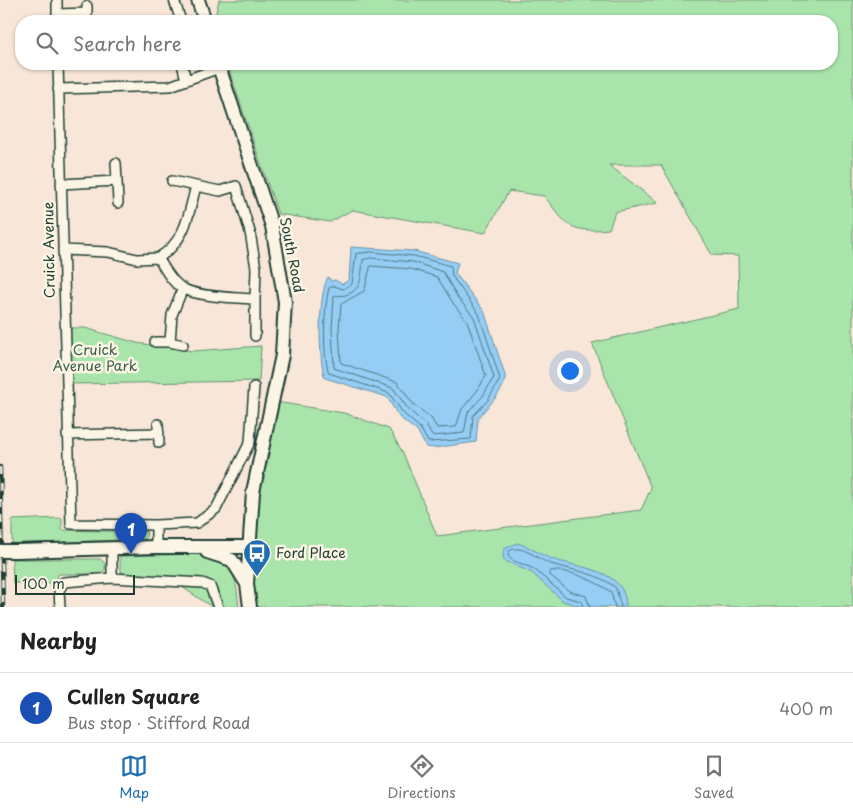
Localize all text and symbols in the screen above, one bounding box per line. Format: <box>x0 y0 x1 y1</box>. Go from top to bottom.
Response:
search box <box>15 15 838 70</box>
icon: search <box>33 29 61 57</box>
text: Search here <box>73 29 182 57</box>
street label: Cruick Avenue <box>37 201 60 299</box>
street label: South Road <box>275 215 310 294</box>
park label: Cruick Avenue Park <box>53 339 138 376</box>
your location <box>557 358 583 384</box>
pin: 1 <box>115 513 147 554</box>
bus stop icon: Ford Place <box>242 538 272 577</box>
place label: Ford Place <box>276 542 346 563</box>
scale bar <box>15 572 135 595</box>
text: 100 m <box>22 573 65 594</box>
text: Nearby <box>20 624 97 656</box>
text: Cullen Square <box>67 682 200 710</box>
text: 1 <box>32 696 40 720</box>
text: 400 m <box>780 696 833 720</box>
text: Bus stop · Stifford Road <box>67 710 250 734</box>
tab: Map <box>119 752 149 803</box>
tab: Directions <box>388 752 456 803</box>
tab: Saved <box>694 752 734 803</box>

